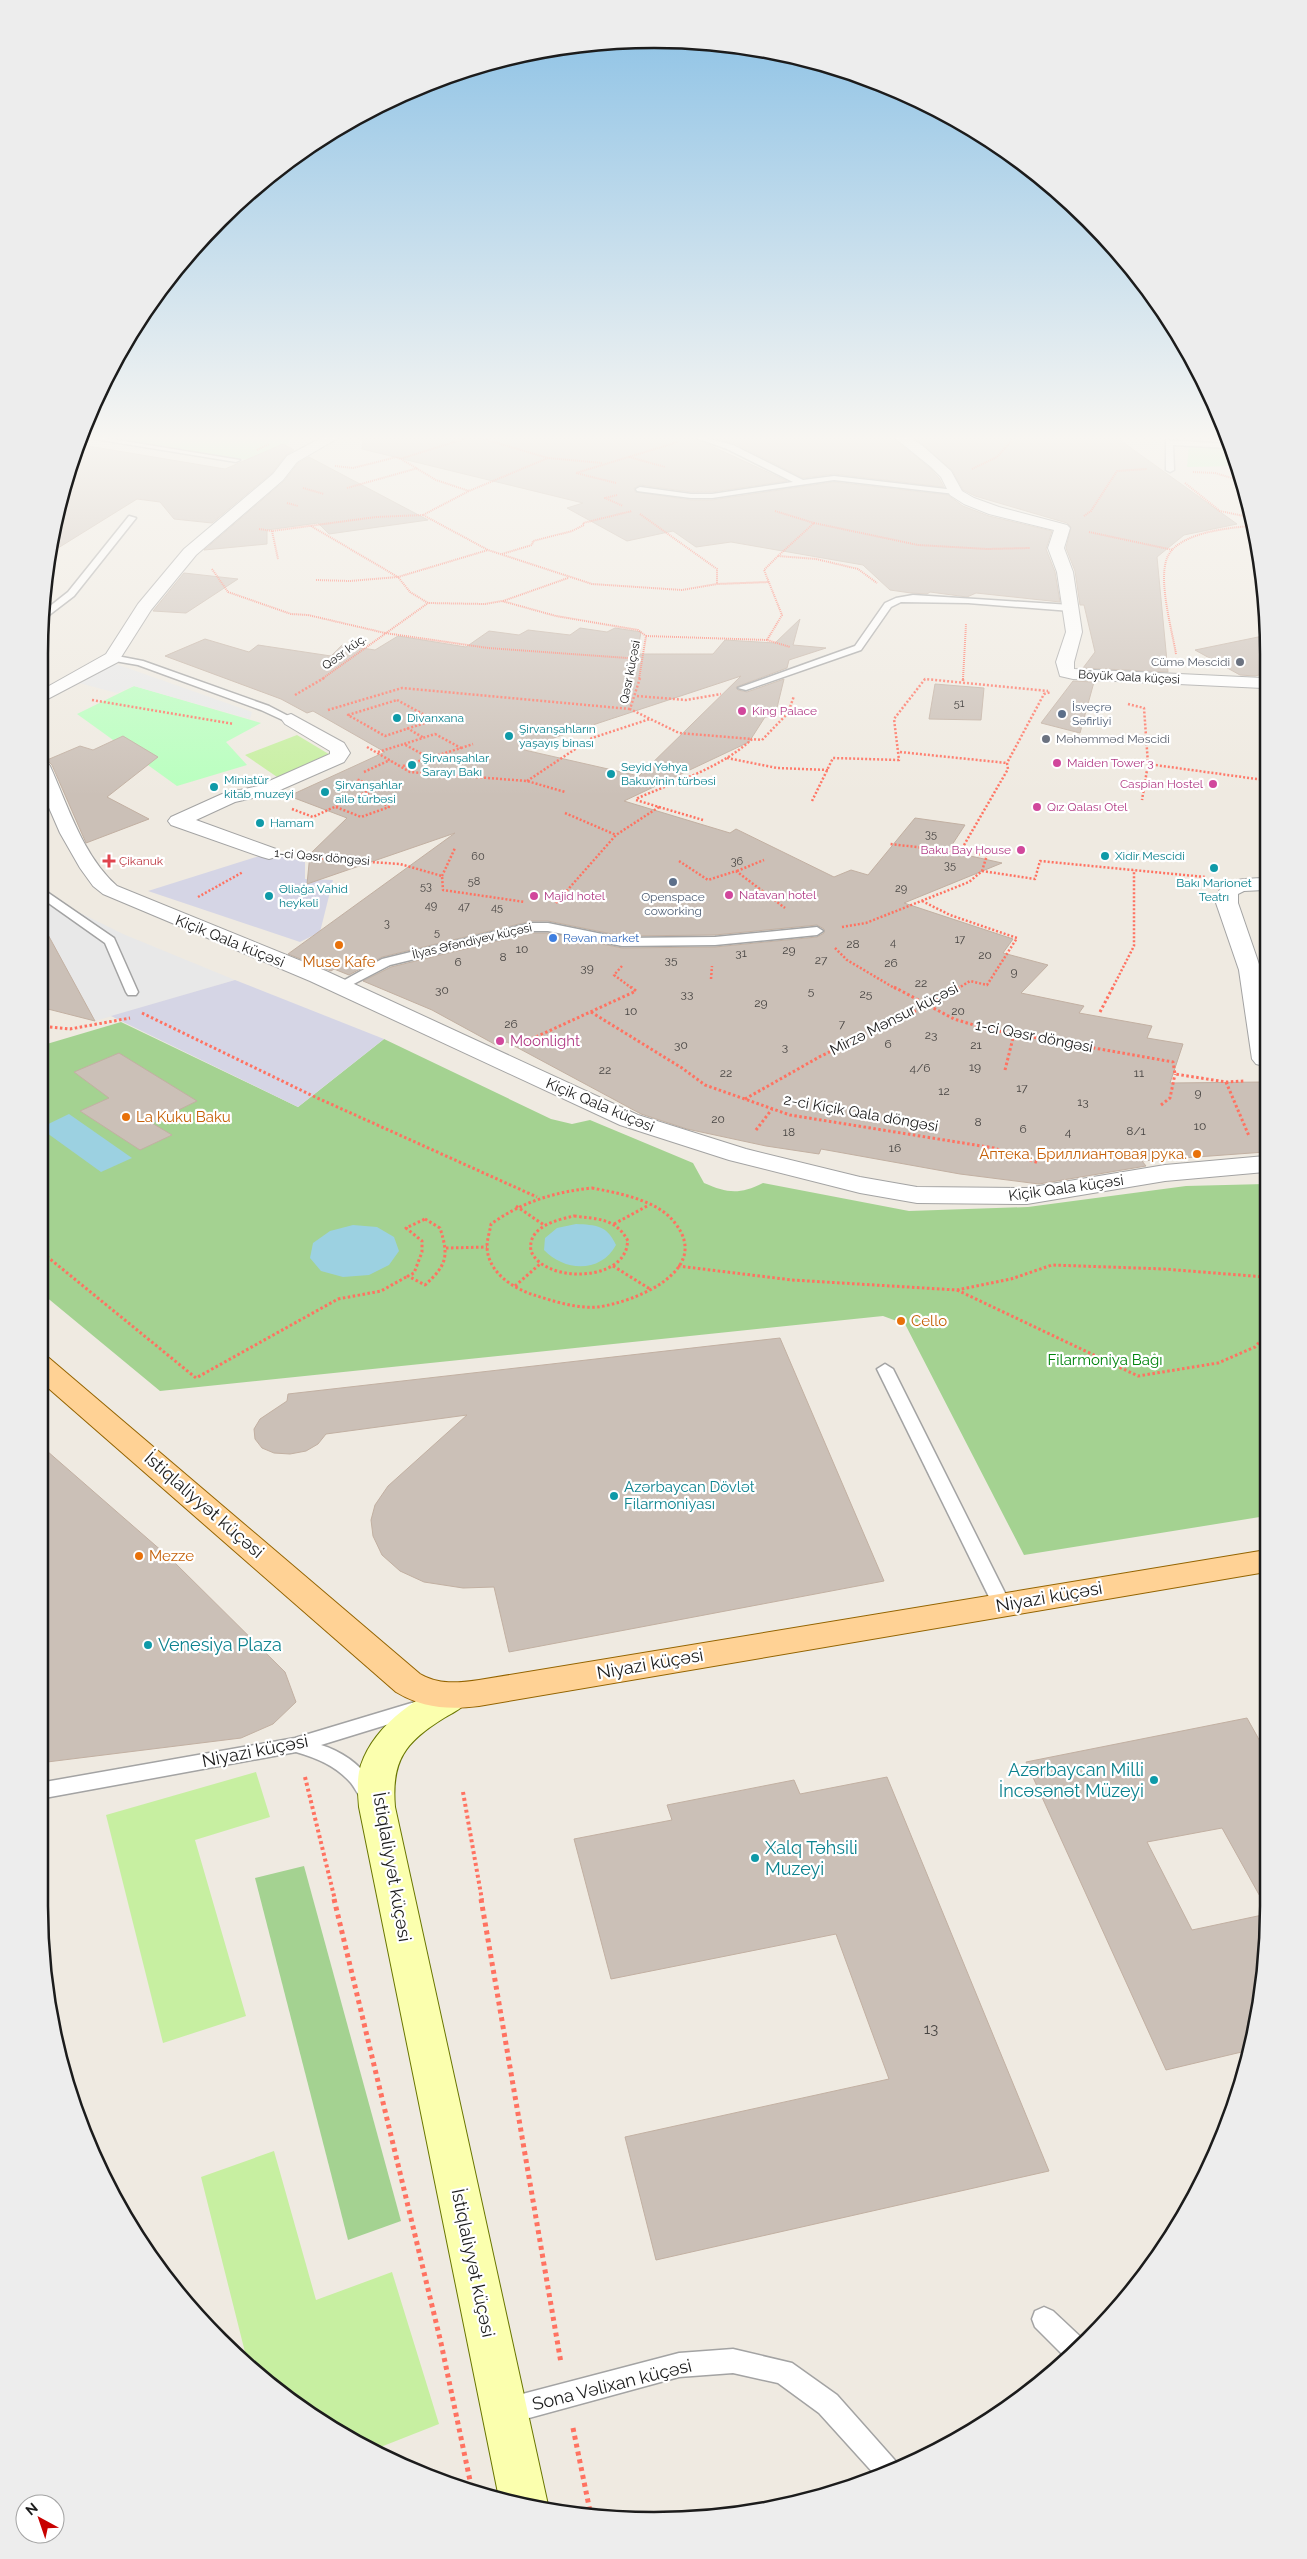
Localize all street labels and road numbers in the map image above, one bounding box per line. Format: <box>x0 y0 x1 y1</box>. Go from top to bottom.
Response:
street label: Qəsr küç. <box>319 631 369 673</box>
street label: Qəsr küçəsi <box>617 639 643 705</box>
street label: Böyük Qala küçəsi <box>1078 667 1180 687</box>
street label: 1-ci Qəsr döngəsi <box>274 846 370 868</box>
street label: Kiçik Qala küçəsi <box>173 911 287 971</box>
street label: İlyas Əfəndiyev küçəsi <box>411 920 533 962</box>
street label: Mirzə Mənsur küçəsi <box>827 979 961 1059</box>
street label: 1-ci Qəsr döngəsi <box>974 1016 1094 1056</box>
street label: Kiçik Qala küçəsi <box>543 1074 657 1136</box>
street label: 2-ci Kiçik Qala döngəsi <box>782 1091 940 1135</box>
street label: Kiçik Qala küçəsi <box>1007 1171 1125 1205</box>
street label: İstiqlaliyyət küçəsi <box>140 1447 268 1562</box>
street label: Niyazi küçəsi <box>994 1577 1104 1616</box>
street label: Niyazi küçəsi <box>595 1644 705 1683</box>
street label: Niyazi küçəsi <box>200 1730 310 1771</box>
street label: İstiqlaliyyət küçəsi <box>369 1791 416 1943</box>
street label: İstiqlaliyyət küçəsi <box>447 2187 499 2339</box>
street label: Sona Vəlixan küçəsi <box>530 2355 694 2414</box>

